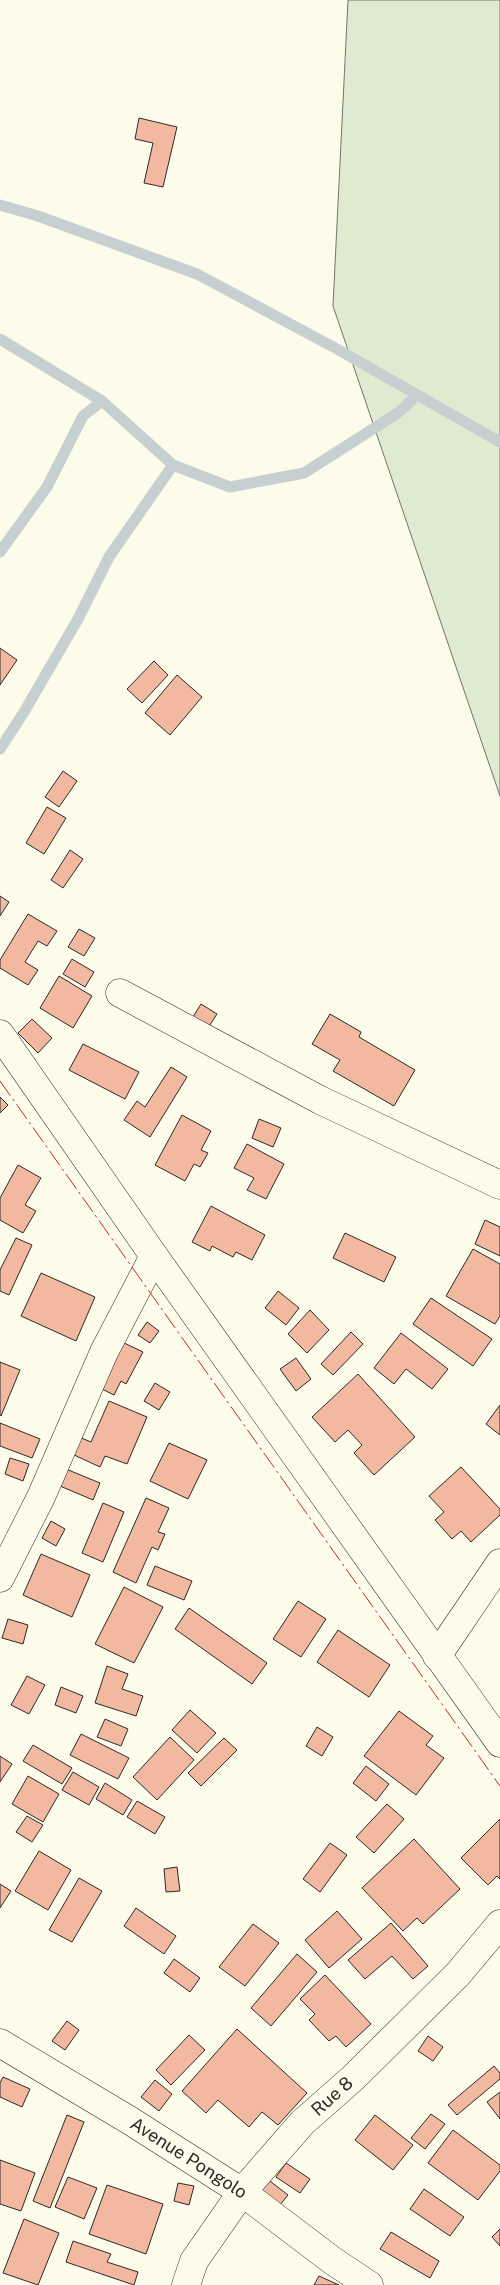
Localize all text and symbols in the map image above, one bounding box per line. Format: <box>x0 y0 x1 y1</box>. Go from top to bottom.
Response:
street label: Rue 8 <box>307 2072 357 2120</box>
street label: Avenue Pongolo <box>127 2113 251 2203</box>

